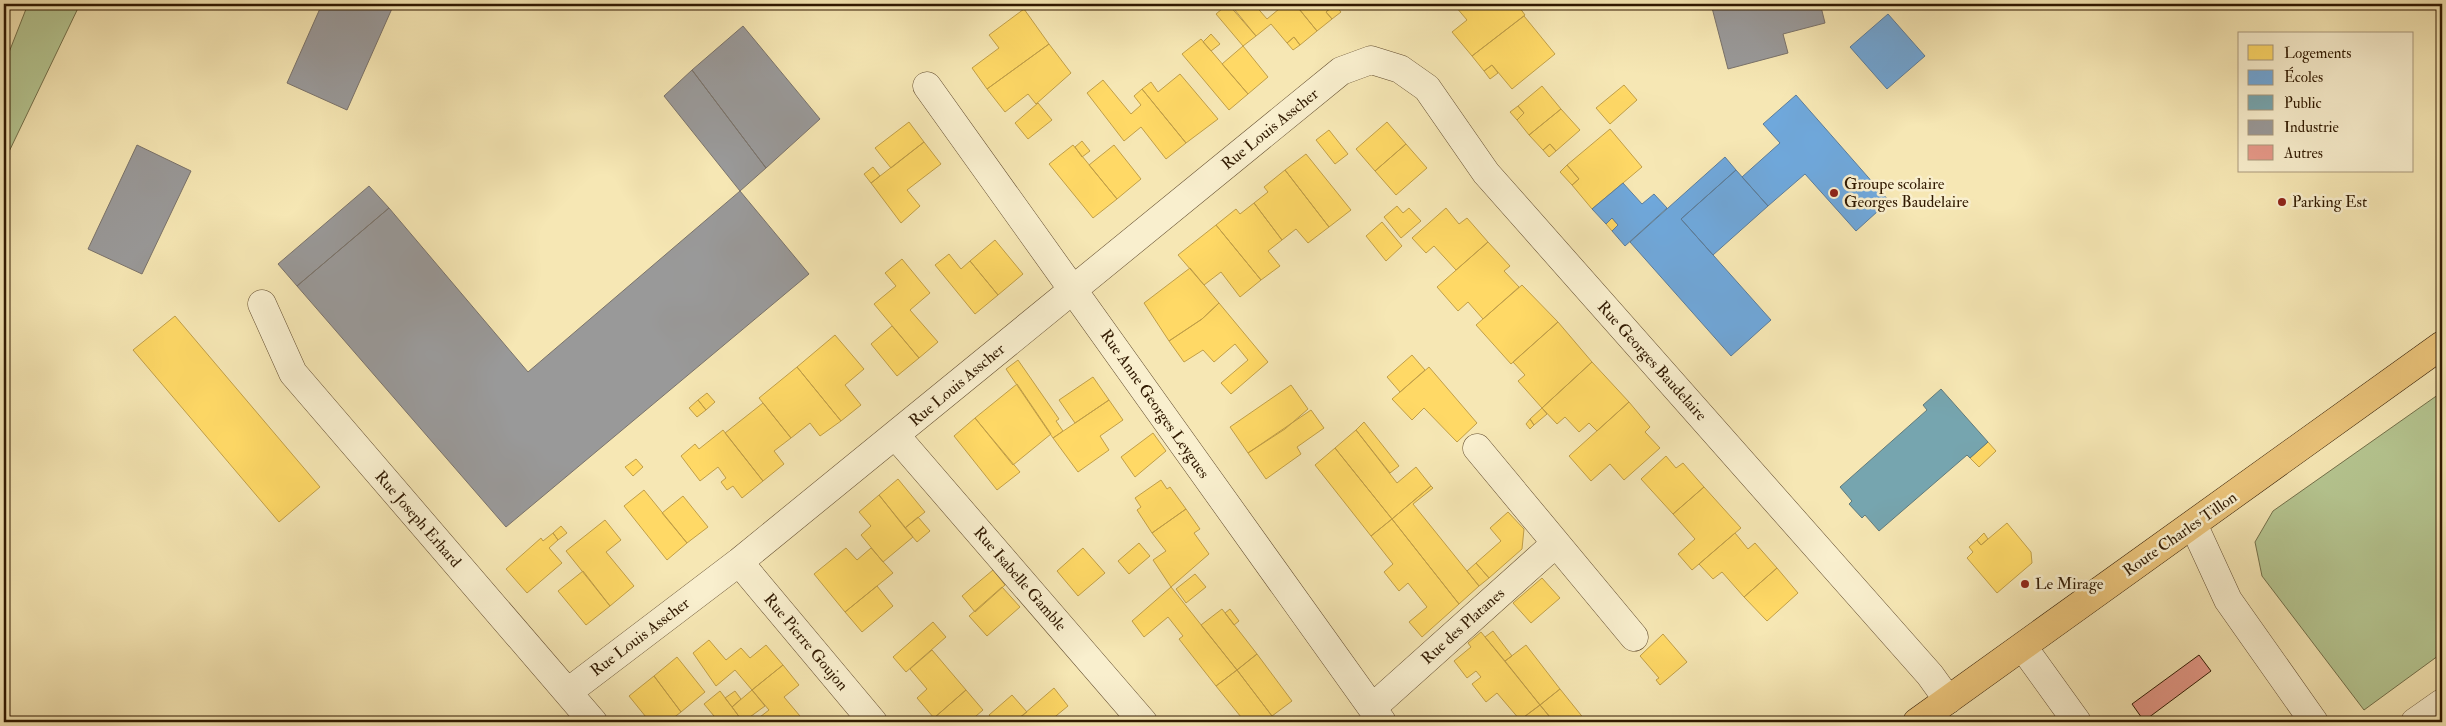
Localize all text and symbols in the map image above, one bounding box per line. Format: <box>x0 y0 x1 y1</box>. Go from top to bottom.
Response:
legend <box>2238 32 2414 172</box>
text: Logements <box>2284 44 2351 63</box>
text: Écoles <box>2284 66 2323 87</box>
street label: Rue Louis Asscher <box>1217 84 1323 174</box>
text: Public <box>2284 94 2322 113</box>
text: Industrie <box>2284 118 2339 137</box>
text: Autres <box>2283 144 2323 163</box>
place label: Groupe scolaire Georges Baudelaire <box>1844 174 1969 212</box>
marker: Groupe scolaire Georges Baudelaire <box>1828 187 1840 199</box>
place label: Parking Est <box>2292 192 2367 212</box>
marker: Parking Est <box>2276 196 2288 208</box>
street label: Rue Georges Baudelaire <box>1593 297 1711 425</box>
street label: Rue Anne Georges Leygues <box>1096 326 1214 482</box>
street label: Rue Louis Asscher <box>905 339 1009 431</box>
street label: Rue Joseph Erhard <box>370 467 466 572</box>
street label: Route Charles Tillon <box>2119 487 2241 581</box>
street label: Rue Isabelle Gamble <box>969 523 1071 636</box>
place label: Le Mirage <box>2035 574 2104 594</box>
marker: Le Mirage <box>2019 578 2031 590</box>
street label: Rue des Platanes <box>1417 583 1509 669</box>
street label: Rue Pierre Goujon <box>760 589 852 695</box>
street label: Rue Louis Asscher <box>586 593 694 681</box>

